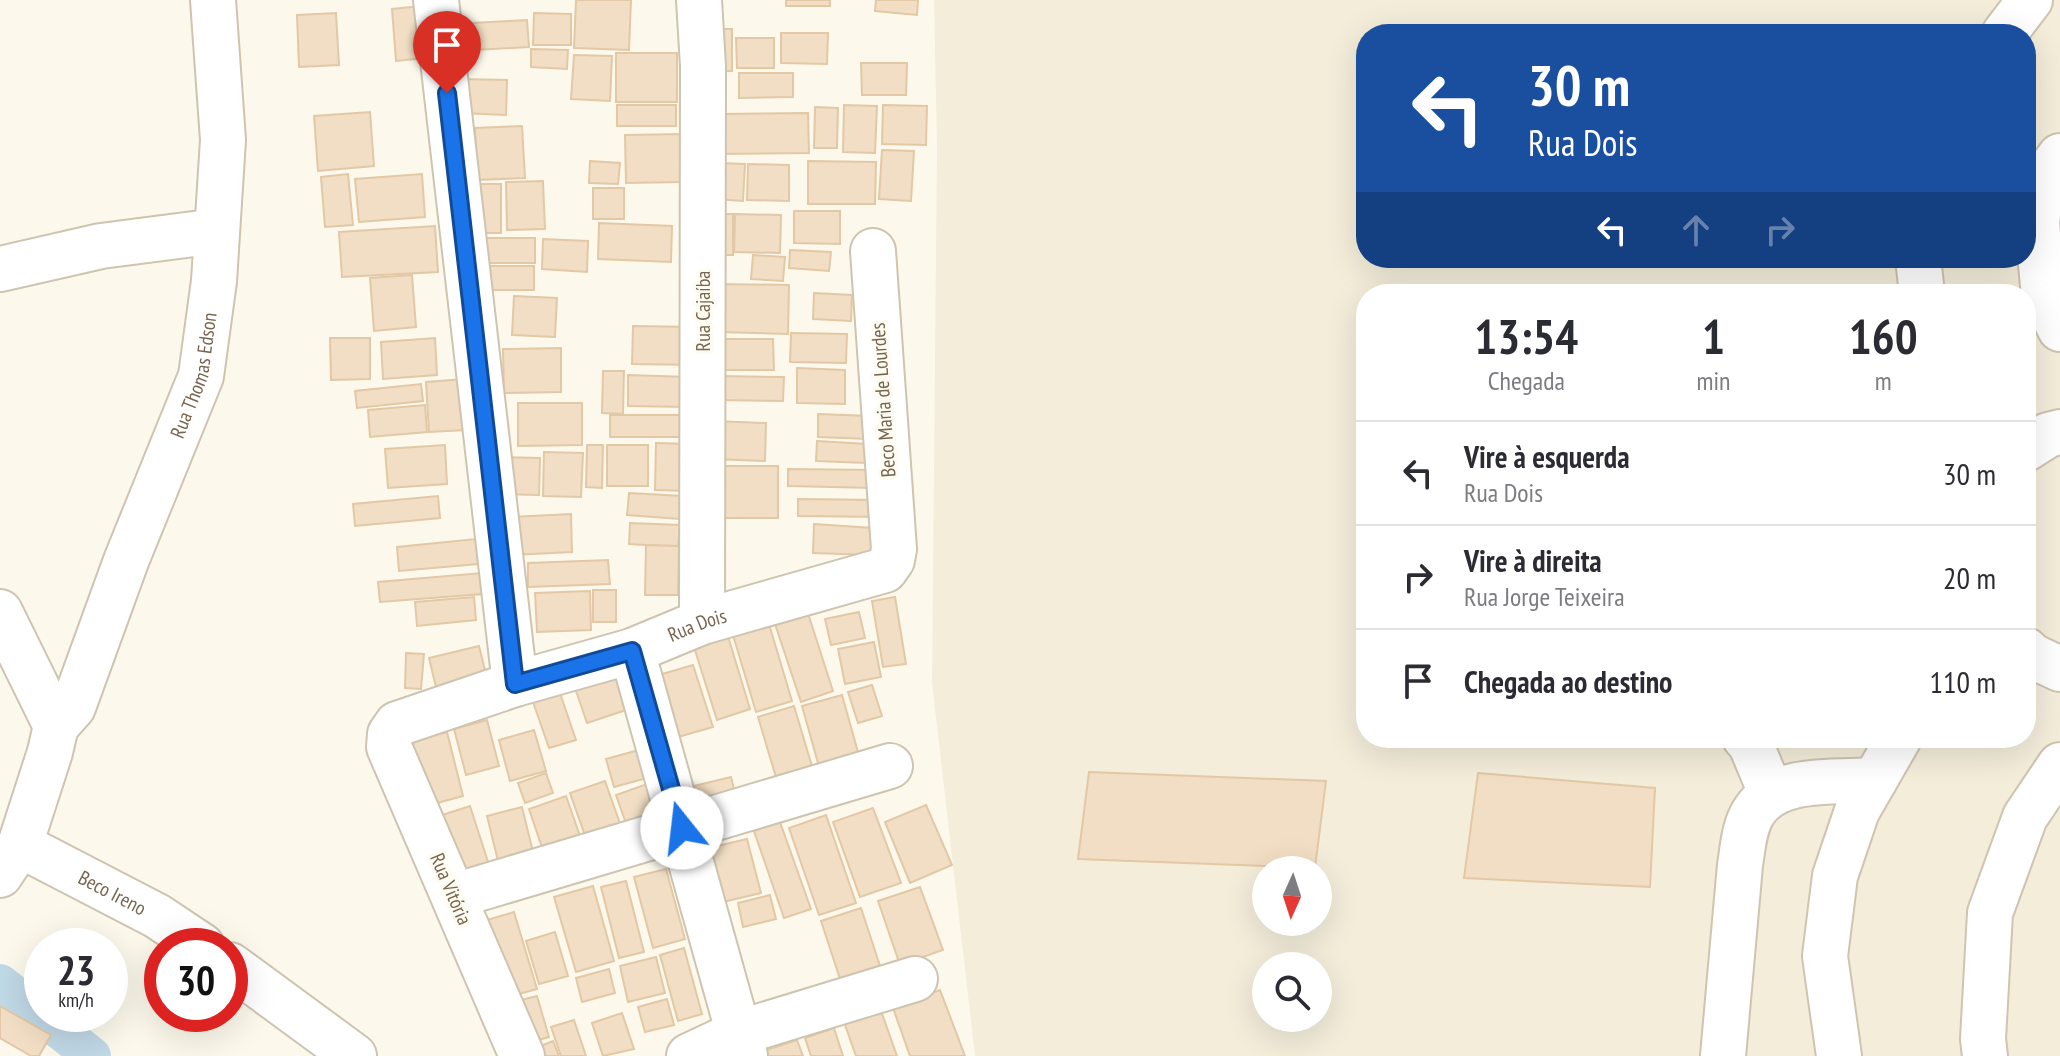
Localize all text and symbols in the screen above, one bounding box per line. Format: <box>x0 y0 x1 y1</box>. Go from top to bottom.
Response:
pin <box>413 11 481 93</box>
icon: arrive <box>425 23 469 67</box>
text: 30 m <box>1528 49 1630 121</box>
icon: left <box>1396 56 1500 160</box>
text: Rua Dois <box>1528 119 1637 166</box>
icon: left <box>1590 208 1634 252</box>
icon: ahead <box>1674 208 1718 252</box>
icon: right <box>1758 208 1802 252</box>
street label: Rua Cajaíba <box>690 271 716 351</box>
text: 13:54 <box>1474 305 1578 367</box>
text: 1 <box>1702 305 1725 367</box>
text: 160 <box>1849 305 1918 367</box>
street label: Rua Thomas Edson <box>164 311 223 442</box>
street label: Beco Maria de Lourdes <box>865 322 901 478</box>
text: Chegada <box>1488 364 1565 397</box>
text: min <box>1696 364 1730 397</box>
text: m <box>1875 364 1892 397</box>
text: Vire à esquerda <box>1464 437 1630 476</box>
icon: left <box>1396 451 1440 495</box>
text: 30 m <box>1943 454 1996 493</box>
text: Rua Dois <box>1464 476 1543 509</box>
text: Vire à direita <box>1464 541 1602 580</box>
icon: right <box>1396 555 1440 599</box>
text: 20 m <box>1943 558 1996 597</box>
text: Rua Jorge Teixeira <box>1464 580 1625 613</box>
street label: Rua Dois <box>664 603 730 648</box>
icon: arrive <box>1396 659 1440 703</box>
text: Chegada ao destino <box>1464 662 1672 701</box>
text: 110 m <box>1930 662 1996 701</box>
position arrow <box>640 786 724 870</box>
street label: Rua Vitória <box>424 849 478 929</box>
north arrow <box>1252 856 1332 936</box>
map controls <box>1252 856 1332 1032</box>
street label: Beco Ireno <box>74 865 151 921</box>
speed limit sign: 30 <box>144 928 248 1032</box>
text: 23 <box>57 944 95 996</box>
button: search <box>1252 952 1332 1032</box>
text: km/h <box>58 987 94 1013</box>

